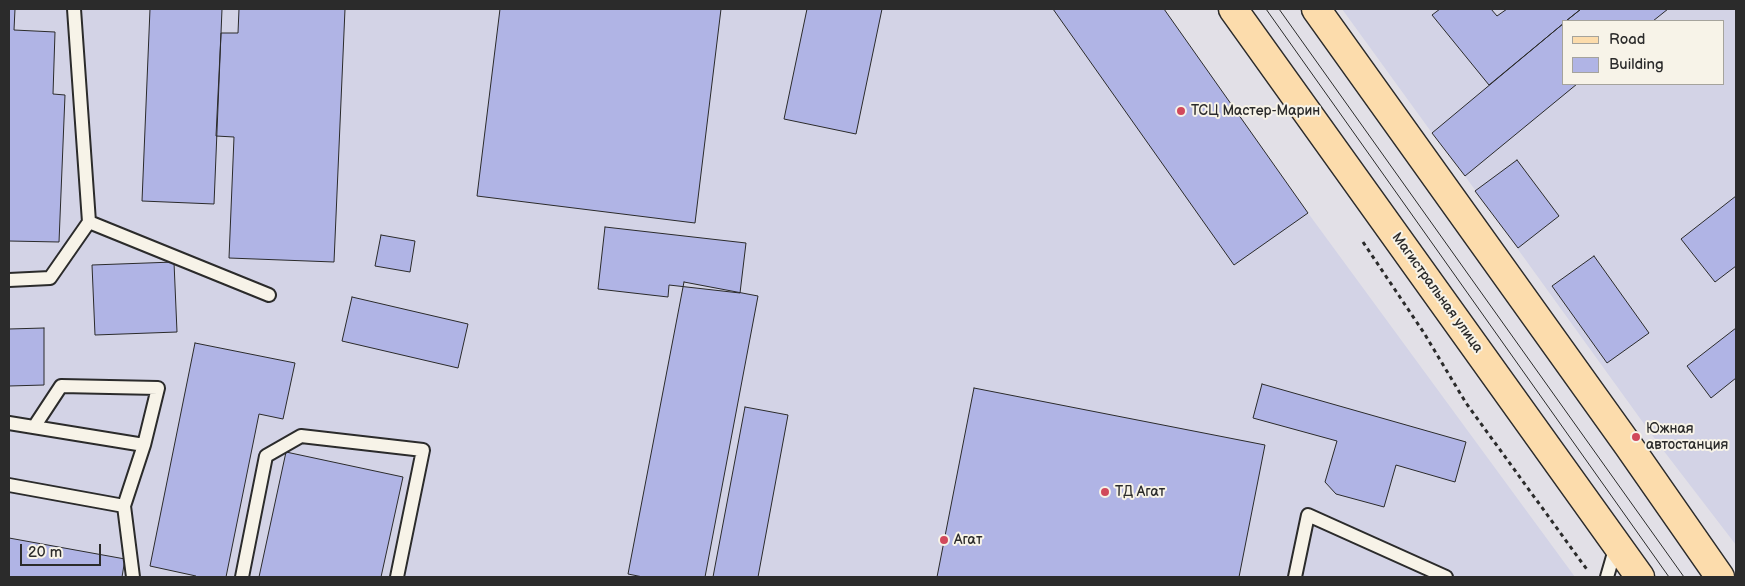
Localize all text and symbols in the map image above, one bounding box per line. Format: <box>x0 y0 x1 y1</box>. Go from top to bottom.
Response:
legend <box>1562 20 1725 85</box>
text: Road <box>1609 30 1645 49</box>
text: Building <box>1609 55 1664 74</box>
place label: ТСЦ Мастер-Марин <box>1191 103 1320 119</box>
marker: ТСЦ Мастер-Марин <box>1175 105 1187 117</box>
street label: Магистральная улица <box>1388 230 1486 356</box>
place label: Южная автостанция <box>1646 421 1728 454</box>
marker: Южная автостанция <box>1630 431 1642 443</box>
place label: ТД Агат <box>1115 484 1165 500</box>
marker: ТД Агат <box>1099 486 1111 498</box>
place label: Агат <box>954 532 982 548</box>
scale bar <box>22 534 104 566</box>
marker: Агат <box>938 534 950 546</box>
text: 20 m <box>28 543 62 562</box>

